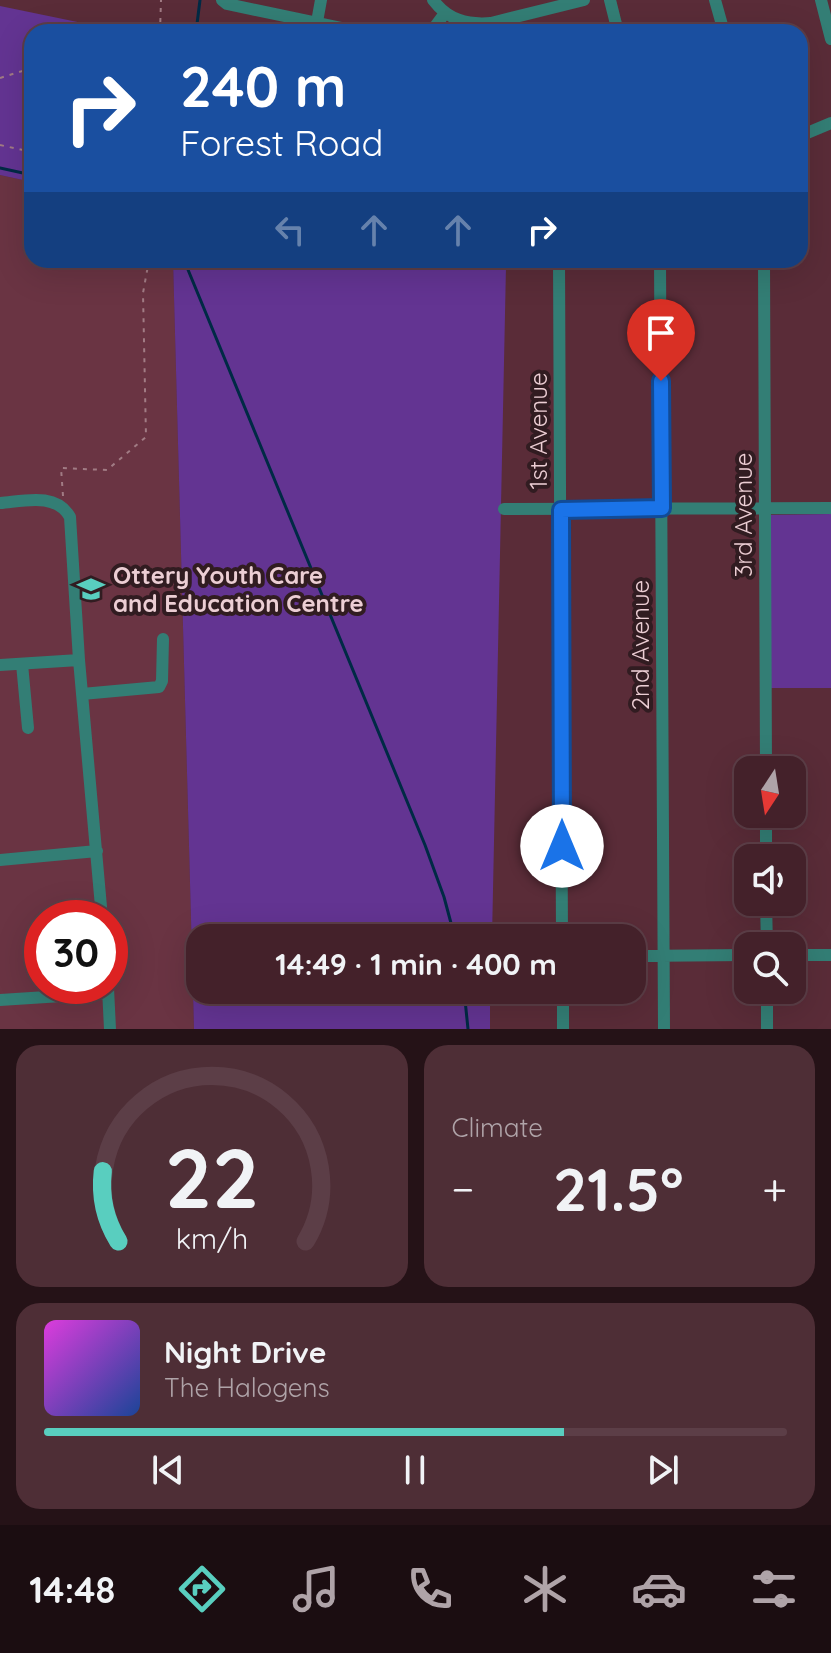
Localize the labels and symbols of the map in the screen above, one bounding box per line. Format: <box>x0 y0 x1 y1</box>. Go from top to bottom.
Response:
pin <box>627 299 695 381</box>
street label: 1st Avenue <box>523 373 553 489</box>
street label: 3rd Avenue <box>728 453 758 577</box>
place label: Ottery Youth Care and Education Centre <box>113 560 364 618</box>
school or university icon: Ottery Youth Care and Education Centre <box>76 574 106 604</box>
street label: 2nd Avenue <box>625 580 655 710</box>
north arrow <box>734 756 806 828</box>
position arrow <box>520 804 604 888</box>
speed limit sign: 30 <box>24 900 128 1004</box>

